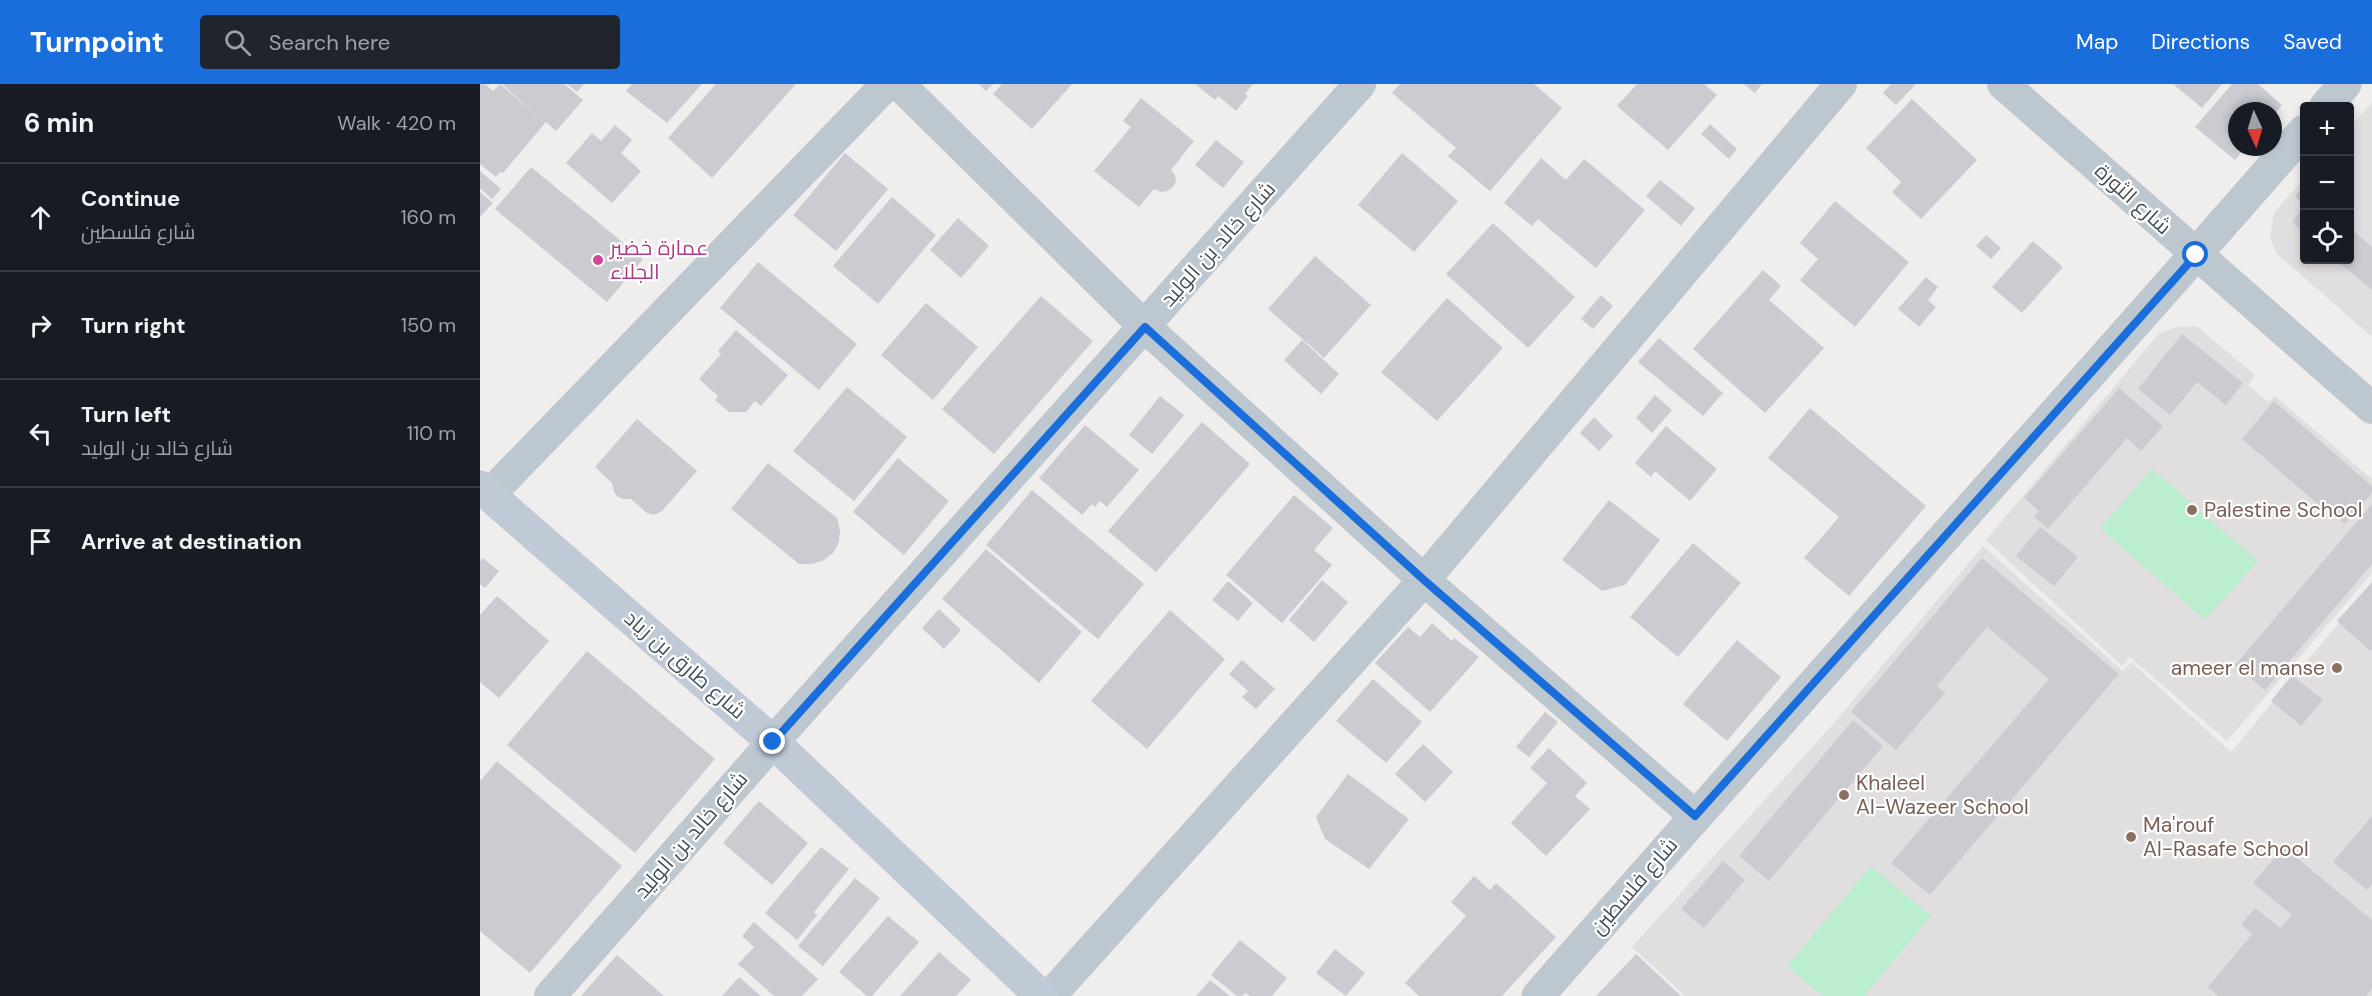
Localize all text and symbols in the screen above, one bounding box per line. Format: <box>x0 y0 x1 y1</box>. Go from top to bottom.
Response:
search box <box>200 15 620 69</box>
text: Turnpoint <box>30 24 164 61</box>
icon: search <box>221 26 254 59</box>
text: Search here <box>269 28 390 57</box>
text: Map <box>2076 28 2118 56</box>
text: Directions <box>2151 28 2250 56</box>
text: Saved <box>2283 28 2342 56</box>
north arrow <box>2228 102 2282 156</box>
map controls <box>2300 102 2354 264</box>
button: + <box>2300 102 2354 156</box>
text: 6 min <box>24 106 94 140</box>
text: Walk · 420 m <box>337 110 456 136</box>
button: − <box>2300 156 2354 210</box>
street label: شارع الثورة <box>2089 157 2177 241</box>
street label: شارع خالد بن الوليد <box>1154 175 1282 313</box>
text: Continue <box>81 184 180 213</box>
icon: ahead <box>24 201 57 234</box>
text: 160 m <box>400 204 456 230</box>
button: locate <box>2300 210 2354 264</box>
text: شارع فلسطين <box>81 219 195 245</box>
place label: عمارة خضير الجلاء <box>609 234 708 286</box>
route start <box>2182 241 2208 267</box>
marker: عمارة خضير الجلاء <box>591 253 605 267</box>
icon: right <box>24 309 57 342</box>
text: Turn right <box>81 311 186 340</box>
text: 150 m <box>401 312 456 338</box>
text: Turn left <box>81 400 171 429</box>
icon: left <box>24 417 57 450</box>
text: 110 m <box>407 420 456 446</box>
text: شارع خالد بن الوليد <box>81 435 233 461</box>
place label: Palestine School <box>2204 496 2363 524</box>
marker: Palestine School <box>2185 503 2199 517</box>
icon: arrive <box>24 525 57 558</box>
text: Arrive at destination <box>81 527 302 556</box>
street label: شارع طارق بن زياد <box>618 604 752 726</box>
place label: ameer el manse <box>2171 654 2325 682</box>
marker: ameer el manse <box>2330 661 2344 675</box>
route end <box>759 728 785 754</box>
street label: شارع خالد بن الوليد <box>628 766 754 904</box>
place label: Khaleel Al-Wazeer School <box>1856 769 2029 821</box>
marker: Khaleel Al-Wazeer School <box>1837 788 1851 802</box>
place label: Ma'rouf Al-Rasafe School <box>2143 811 2309 863</box>
marker: Ma'rouf Al-Rasafe School <box>2124 830 2138 844</box>
street label: شارع فلسطين <box>1584 831 1684 941</box>

